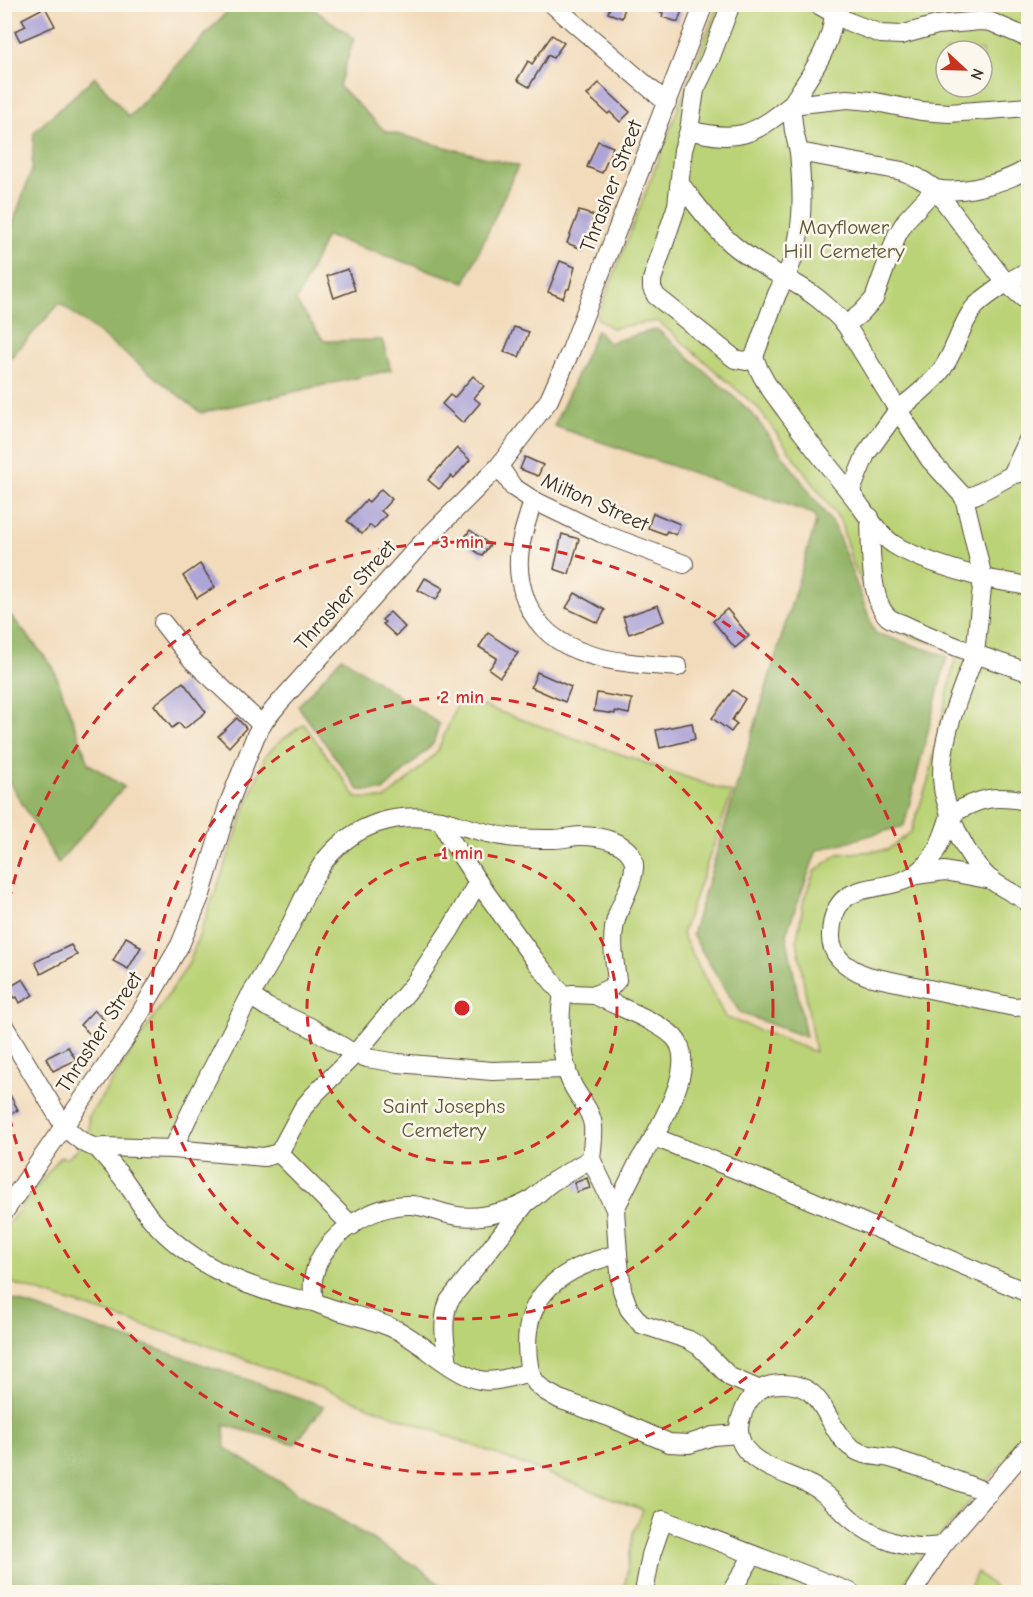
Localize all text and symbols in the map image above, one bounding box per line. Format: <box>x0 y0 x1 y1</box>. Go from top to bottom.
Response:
north arrow <box>934 39 994 99</box>
text: N <box>967 66 987 82</box>
street label: Thrasher Street <box>575 116 648 255</box>
park label: Mayflower Hill Cemetery <box>783 215 905 263</box>
street label: Milton Street <box>538 468 653 537</box>
text: 3 min <box>440 532 484 553</box>
street label: Thrasher Street <box>289 534 401 655</box>
text: 2 min <box>440 687 484 708</box>
text: 1 min <box>441 843 483 864</box>
street label: Thrasher Street <box>51 966 148 1097</box>
centre of rings <box>452 998 472 1018</box>
park label: Saint Josephs Cemetery <box>383 1094 505 1142</box>

